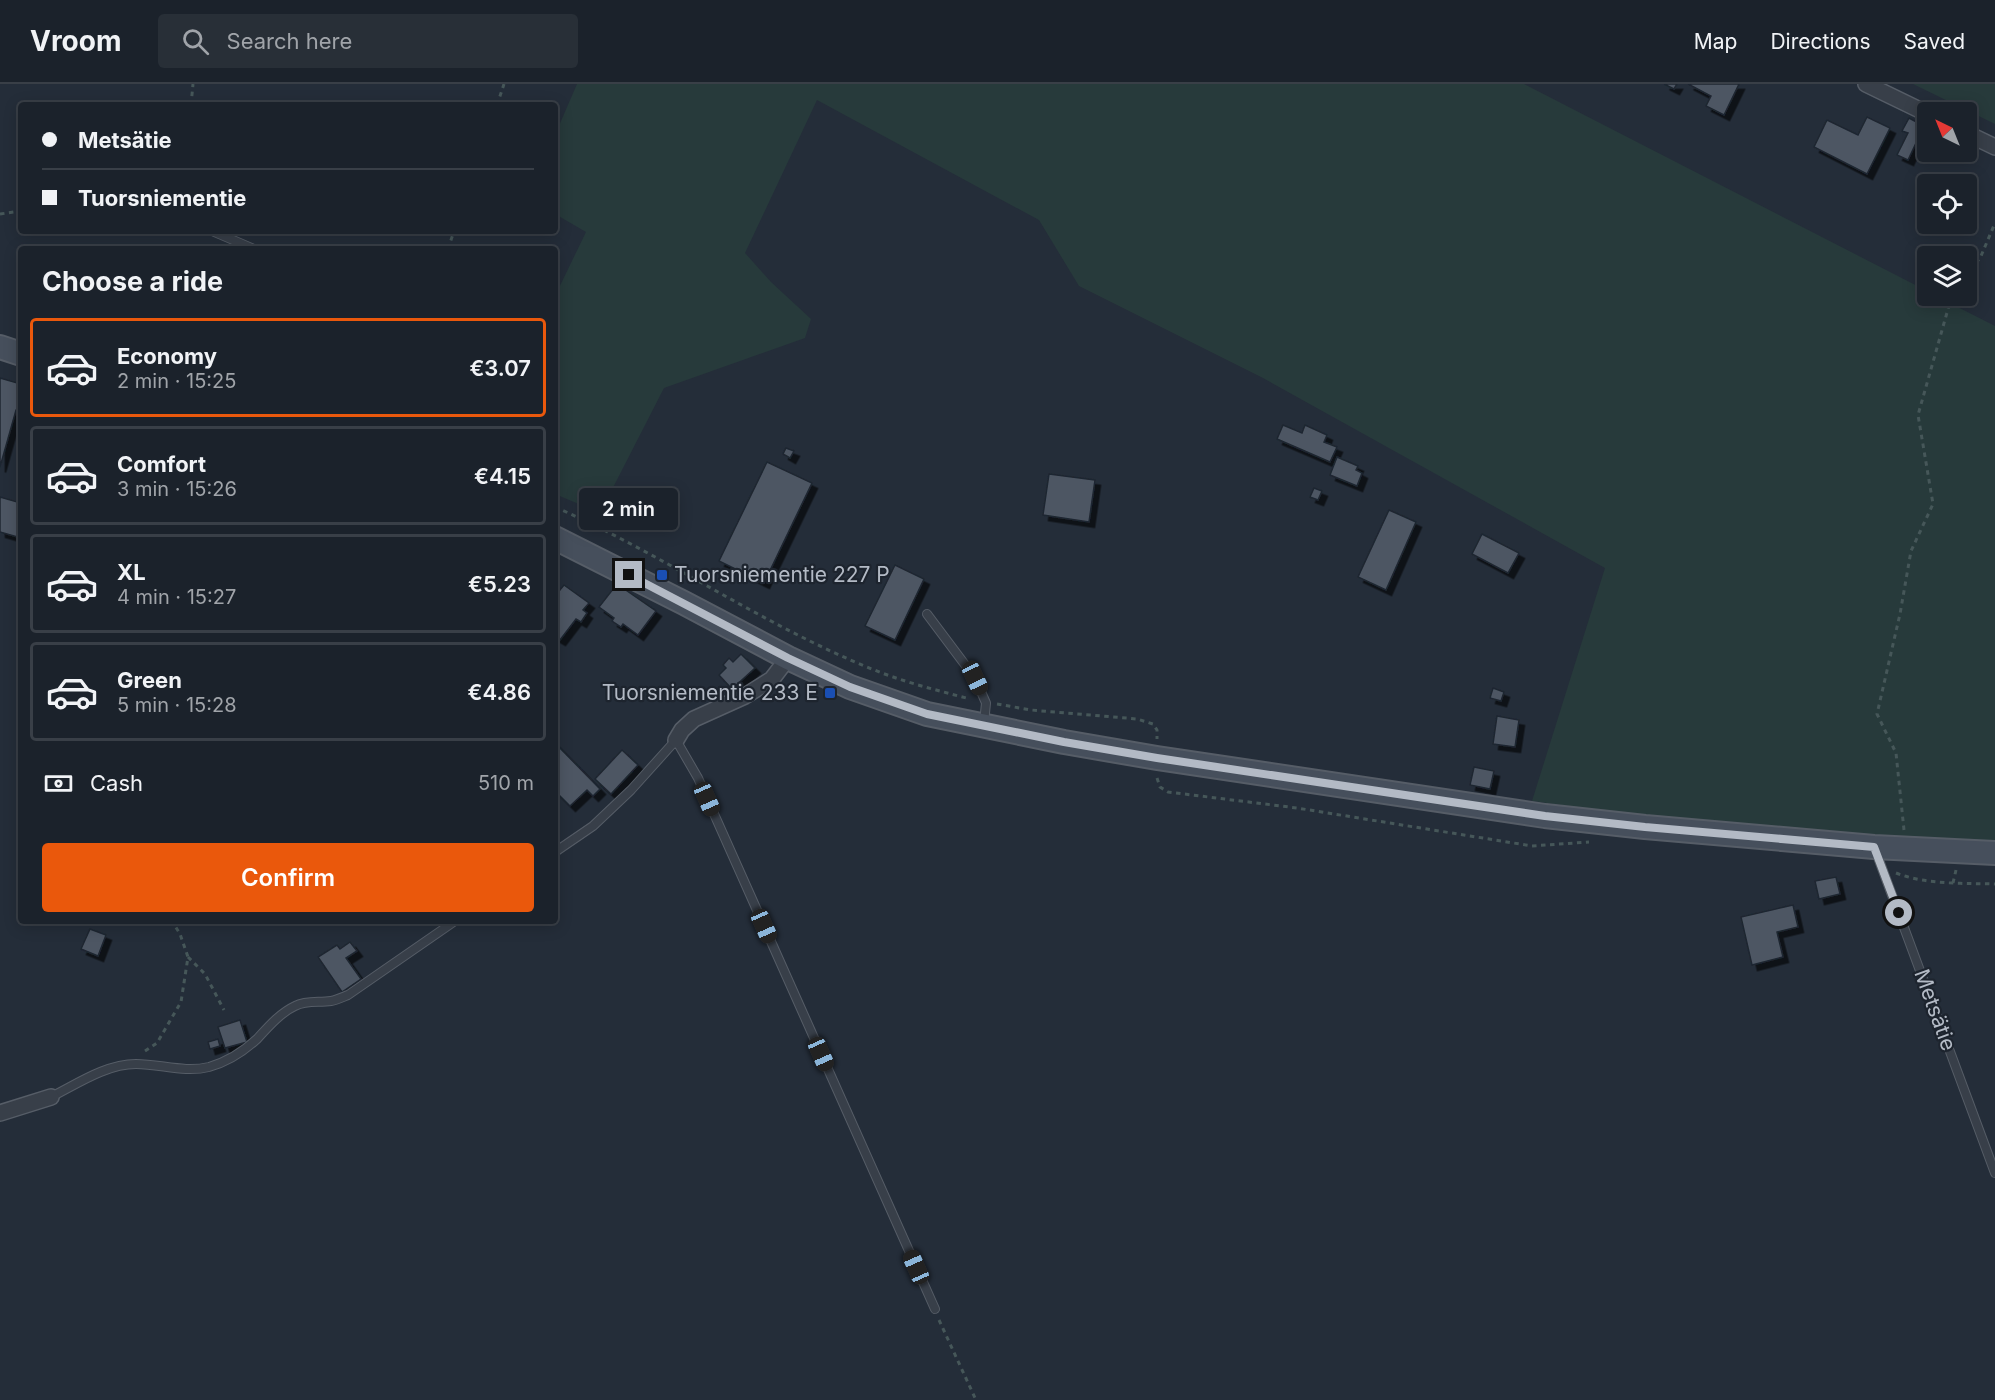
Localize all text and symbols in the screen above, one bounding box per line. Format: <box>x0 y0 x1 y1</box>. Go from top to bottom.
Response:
search box <box>158 14 578 68</box>
text: Vroom <box>30 24 122 58</box>
icon: search <box>179 25 212 58</box>
text: Search here <box>227 28 352 54</box>
text: Map <box>1694 29 1737 54</box>
text: Directions <box>1770 29 1871 54</box>
text: Saved <box>1904 29 1965 54</box>
north arrow <box>1917 102 1977 162</box>
map controls <box>1917 102 1977 306</box>
text: Metsätie <box>78 127 172 153</box>
button: locate <box>1917 174 1977 234</box>
text: Tuorsniementie <box>78 185 246 211</box>
button: layers <box>1917 246 1977 306</box>
text: Choose a ride <box>42 265 223 298</box>
icon: car <box>45 341 99 395</box>
text: Economy <box>117 343 217 369</box>
text: €3.07 <box>469 355 531 381</box>
text: 2 min · 15:25 <box>117 369 236 393</box>
icon: car <box>45 449 99 503</box>
text: Comfort <box>117 451 206 477</box>
text: €4.15 <box>474 463 531 489</box>
text: 3 min · 15:26 <box>117 477 237 501</box>
callout: 2 min <box>580 488 678 530</box>
text: 2 min <box>602 497 655 521</box>
icon: car <box>45 557 99 611</box>
text: XL <box>117 559 146 585</box>
route end <box>615 561 642 588</box>
place label: Tuorsniementie 227 P <box>674 562 890 587</box>
marker: Tuorsniementie 227 P <box>655 568 669 582</box>
text: €5.23 <box>468 571 531 597</box>
text: 4 min · 15:27 <box>117 585 236 609</box>
car <box>959 658 991 698</box>
icon: car <box>45 665 99 719</box>
text: Green <box>117 667 182 693</box>
text: €4.86 <box>468 679 531 705</box>
place label: Tuorsniementie 233 E <box>602 680 818 705</box>
marker: Tuorsniementie 233 E <box>823 686 837 700</box>
text: 5 min · 15:28 <box>117 693 237 717</box>
icon: cash <box>42 767 75 800</box>
text: Cash <box>90 770 143 796</box>
text: 510 m <box>478 771 534 795</box>
car <box>691 779 723 819</box>
button: Confirm <box>42 843 534 912</box>
route start <box>1885 899 1912 926</box>
car <box>748 906 780 946</box>
street label: Metsätie <box>1909 966 1962 1054</box>
car <box>805 1034 837 1074</box>
car <box>900 1247 932 1287</box>

